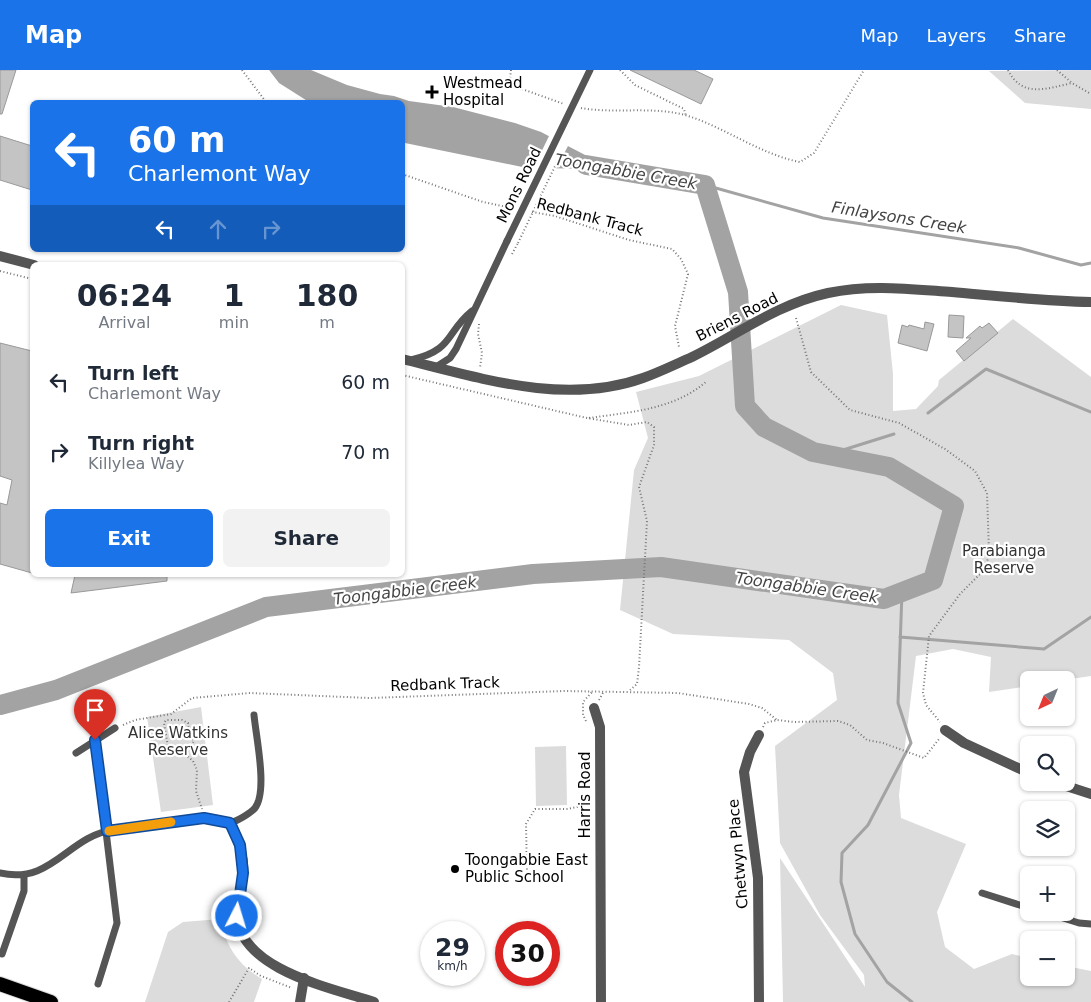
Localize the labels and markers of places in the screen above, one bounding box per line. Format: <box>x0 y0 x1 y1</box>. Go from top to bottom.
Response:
place label: Westmead Hospital <box>443 74 522 109</box>
marker: Westmead Hospital <box>425 85 439 99</box>
pin <box>74 689 116 740</box>
place label: Toongabbie East Public School <box>464 851 588 886</box>
marker: Toongabbie East Public School <box>449 863 461 875</box>

